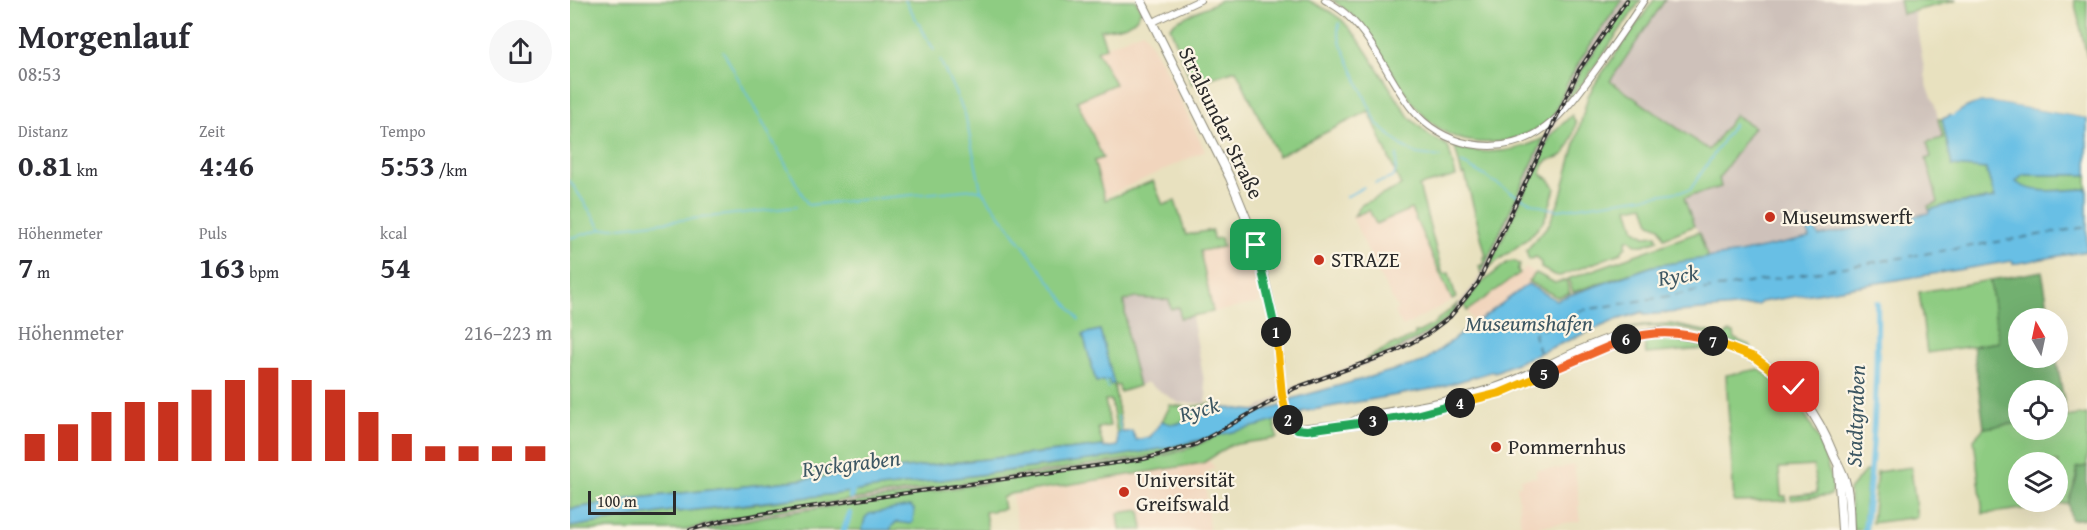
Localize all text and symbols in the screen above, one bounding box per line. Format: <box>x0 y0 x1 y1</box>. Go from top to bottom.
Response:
text: Morgenlauf <box>18 12 190 60</box>
button: share <box>489 20 552 83</box>
street label: Stralsunder Straße <box>1171 41 1272 204</box>
text: 08:53 <box>18 59 61 88</box>
text: Distanz <box>18 119 68 143</box>
text: Zeit <box>199 119 225 143</box>
text: Tempo <box>380 119 426 143</box>
text: 0.81 <box>18 143 73 187</box>
text: 4:46 <box>199 143 254 187</box>
text: 5:53 <box>380 143 435 187</box>
text: km <box>73 158 98 182</box>
text: /km <box>435 158 467 182</box>
place label: Museumswerft <box>1782 201 1913 232</box>
marker: Museumswerft <box>1763 210 1777 224</box>
pin <box>1230 219 1281 270</box>
text: Höhenmeter <box>18 221 103 245</box>
text: Puls <box>199 221 227 245</box>
text: kcal <box>380 221 407 245</box>
icon: arrive <box>1239 228 1272 261</box>
place label: STRAZE <box>1331 244 1400 275</box>
text: 7 <box>18 245 34 289</box>
text: 163 <box>199 245 246 289</box>
text: 54 <box>380 245 411 289</box>
marker: STRAZE <box>1312 253 1326 267</box>
water label: Ryck <box>1654 256 1701 294</box>
text: m <box>34 260 50 284</box>
text: bpm <box>246 260 279 284</box>
water label: Museumshafen <box>1465 307 1593 339</box>
north arrow <box>2008 308 2068 368</box>
map controls <box>2008 308 2068 512</box>
pin: 1 <box>1261 317 1291 347</box>
text: Höhenmeter <box>18 318 124 347</box>
text: 216–223 m <box>464 318 552 347</box>
text: 1 <box>1272 320 1280 344</box>
pin: 6 <box>1611 324 1641 354</box>
pin: 7 <box>1698 326 1728 356</box>
text: 6 <box>1622 327 1630 351</box>
text: 7 <box>1709 329 1717 353</box>
pin: 5 <box>1529 359 1559 389</box>
pin <box>1768 361 1819 412</box>
text: 5 <box>1540 362 1548 386</box>
water label: Stadtgraben <box>1837 364 1873 468</box>
icon: check <box>1777 370 1810 403</box>
button: locate <box>2008 380 2068 440</box>
water label: Ryck <box>1174 388 1224 430</box>
pin: 4 <box>1445 388 1475 418</box>
text: 4 <box>1456 391 1464 415</box>
pin: 2 <box>1273 405 1303 435</box>
pin: 3 <box>1358 406 1388 436</box>
text: 2 <box>1284 408 1292 432</box>
text: 3 <box>1369 409 1377 433</box>
place label: Pommernhus <box>1508 431 1626 462</box>
marker: Pommernhus <box>1489 440 1503 454</box>
water label: Ryckgraben <box>799 441 902 485</box>
button: layers <box>2008 452 2068 512</box>
place label: Universität Greifswald <box>1136 464 1236 519</box>
marker: Universität Greifswald <box>1117 485 1131 499</box>
scale bar <box>588 488 676 516</box>
text: 100 m <box>597 489 637 513</box>

